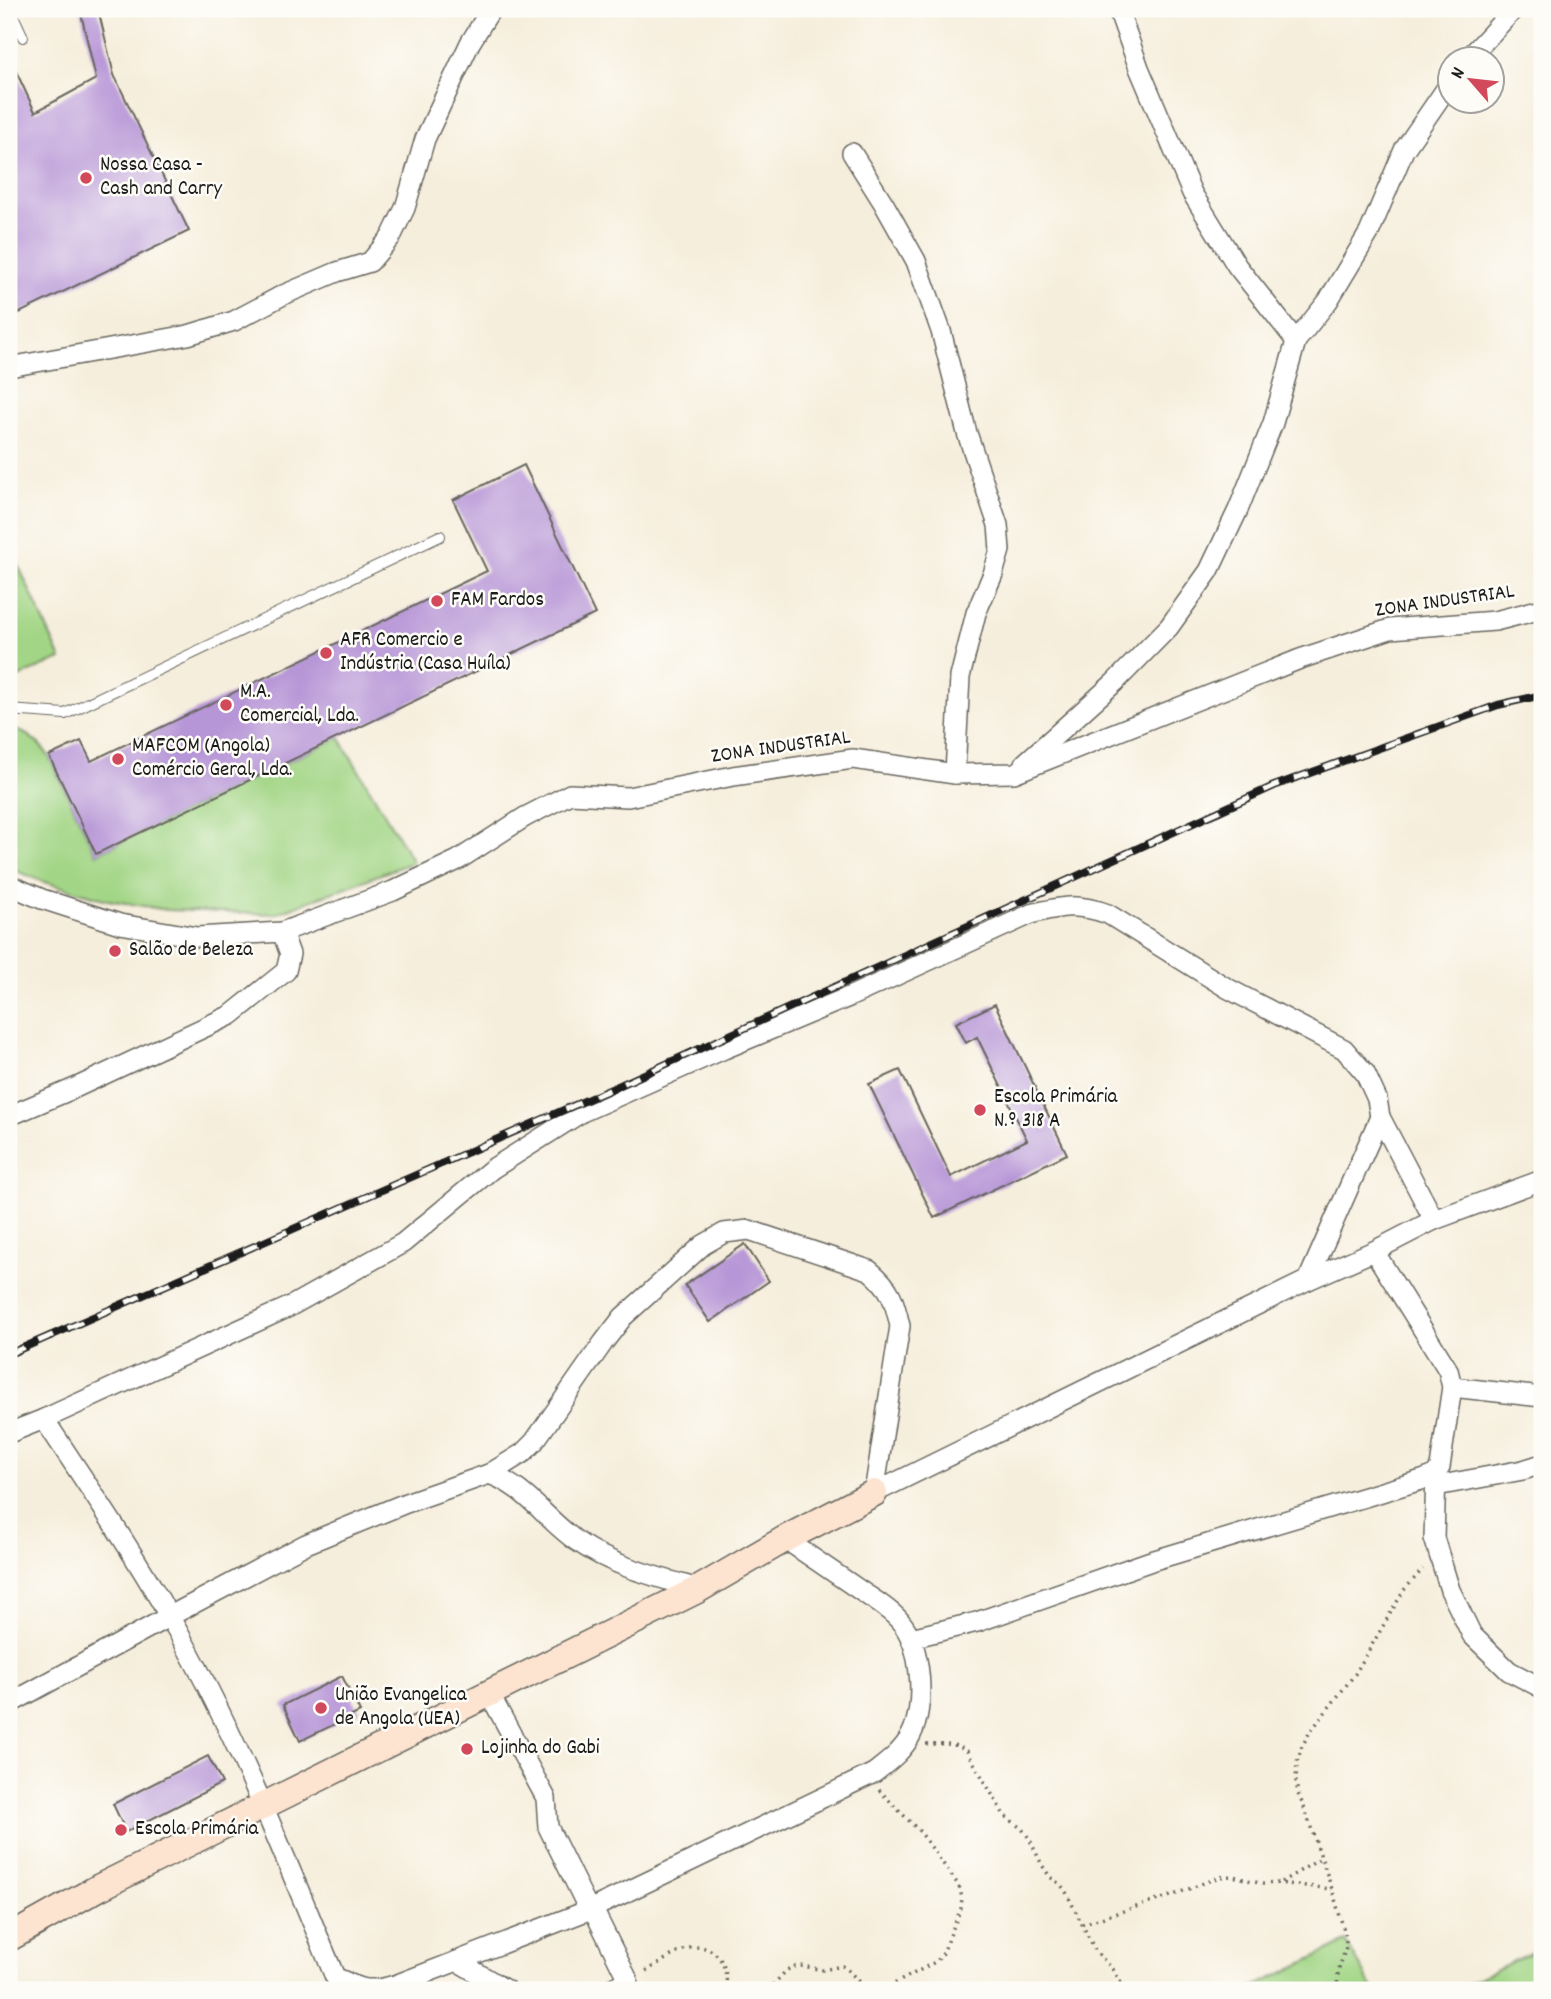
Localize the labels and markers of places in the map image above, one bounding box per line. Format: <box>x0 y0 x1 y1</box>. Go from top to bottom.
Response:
place label: Nossa Casa - Cash and Carry <box>100 151 223 205</box>
marker: Nossa Casa - Cash and Carry <box>78 170 94 186</box>
place label: FAM Fardos <box>451 586 544 616</box>
marker: FAM Fardos <box>429 593 445 609</box>
place label: AFR Comercio e Indústria (Casa Huíla) <box>340 626 511 680</box>
marker: AFR Comercio e Indústria (Casa Huíla) <box>318 645 334 661</box>
place label: M.A. Comercial, Lda. <box>240 678 359 732</box>
marker: M.A. Comercial, Lda. <box>218 697 234 713</box>
place label: MAFCOM (Angola) Comércio Geral, Lda. <box>132 732 292 786</box>
marker: MAFCOM (Angola) Comércio Geral, Lda. <box>110 751 126 767</box>
place label: Salão de Beleza <box>129 936 254 966</box>
marker: Salão de Beleza <box>107 943 123 959</box>
place label: Escola Primária N.º 318 A <box>994 1083 1119 1137</box>
marker: Escola Primária N.º 318 A <box>972 1102 988 1118</box>
place label: União Evangelica de Angola (UEA) <box>335 1681 468 1735</box>
marker: União Evangelica de Angola (UEA) <box>313 1700 329 1716</box>
place label: Lojinha do Gabi <box>481 1734 600 1764</box>
marker: Lojinha do Gabi <box>459 1741 475 1757</box>
place label: Escola Primária <box>135 1815 260 1845</box>
marker: Escola Primária <box>113 1822 129 1838</box>

